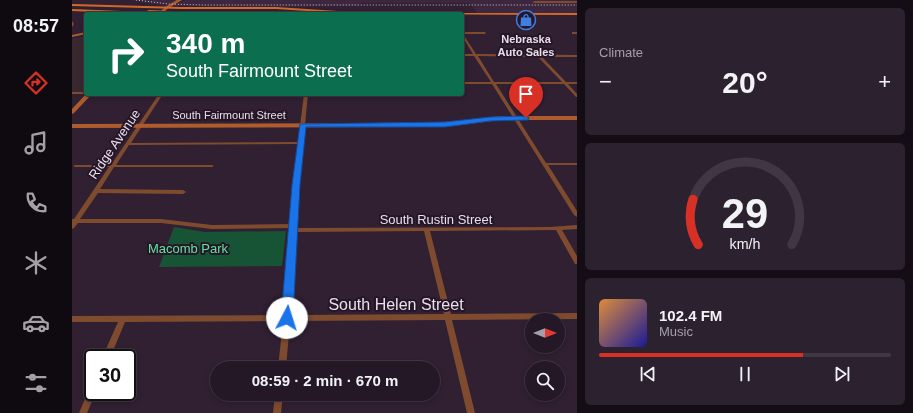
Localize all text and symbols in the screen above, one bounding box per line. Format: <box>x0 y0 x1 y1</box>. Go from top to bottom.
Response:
shop icon: Nebraska Auto Sales <box>515 9 537 31</box>
text: 08:57 <box>13 16 59 36</box>
icon: right <box>100 28 152 80</box>
text: 340 m <box>166 28 245 59</box>
place label: Nebraska Auto Sales <box>498 33 554 58</box>
text: Climate <box>599 45 643 60</box>
text: South Fairmount Street <box>166 61 352 81</box>
text: 20° <box>722 66 768 99</box>
icon: directions <box>22 69 50 97</box>
text: − <box>599 69 612 94</box>
text: + <box>878 69 891 94</box>
pin <box>509 77 543 118</box>
icon: arrive <box>515 83 537 105</box>
street label: Ridge Avenue <box>86 107 143 182</box>
street label: South Fairmount Street <box>172 109 286 121</box>
icon: music <box>22 129 50 157</box>
icon: phone <box>22 189 50 217</box>
text: 29 <box>722 189 768 236</box>
street label: South Rustin Street <box>380 212 493 227</box>
text: km/h <box>730 235 761 251</box>
park label: Macomb Park <box>148 241 229 256</box>
icon: climate <box>22 249 50 277</box>
street label: South Helen Street <box>328 296 464 313</box>
position arrow <box>266 297 308 339</box>
text: 102.4 FM <box>659 307 722 324</box>
icon: car <box>22 309 50 337</box>
north arrow <box>525 313 565 353</box>
map controls <box>525 313 565 401</box>
text: Music <box>659 324 693 339</box>
speed limit sign: 30 <box>84 349 136 401</box>
button: search <box>525 361 565 401</box>
icon: previous <box>637 363 659 385</box>
icon: pause <box>734 363 756 385</box>
icon: next <box>831 363 853 385</box>
icon: filters <box>22 369 50 397</box>
text: 08:59 · 2 min · 670 m <box>252 372 398 389</box>

